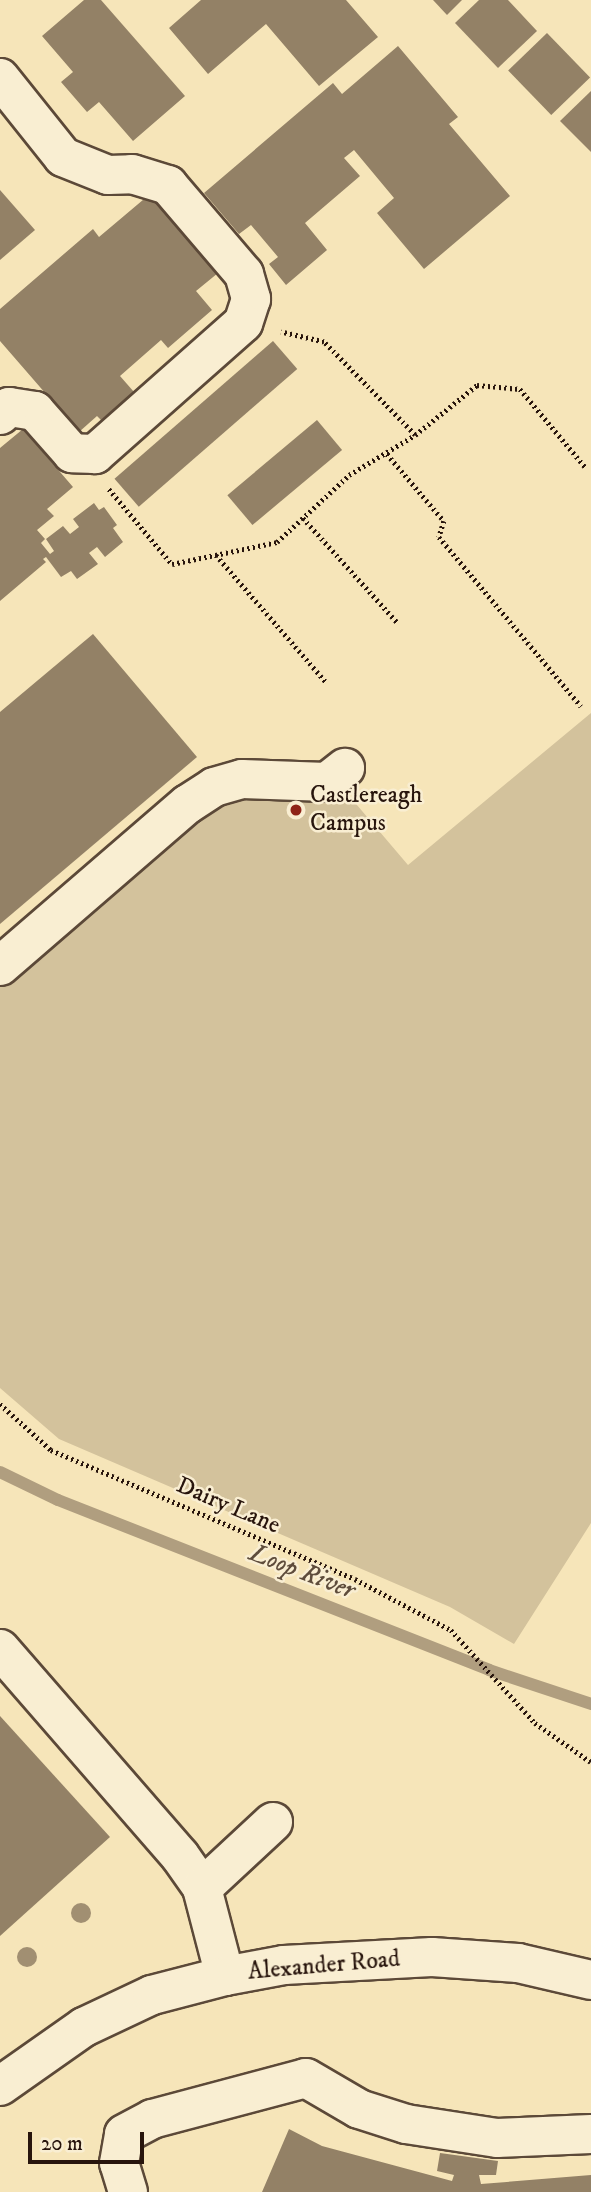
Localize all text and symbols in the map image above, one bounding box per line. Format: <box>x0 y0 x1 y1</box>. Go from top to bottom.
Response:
place label: Castlereagh Campus <box>310 782 422 838</box>
marker: Castlereagh Campus <box>288 802 304 818</box>
street label: Dairy Lane <box>172 1471 284 1541</box>
water label: Loop River <box>245 1538 359 1606</box>
street label: Alexander Road <box>247 1945 401 1987</box>
scale bar <box>32 2118 147 2162</box>
text: 20 m <box>41 2131 83 2157</box>

